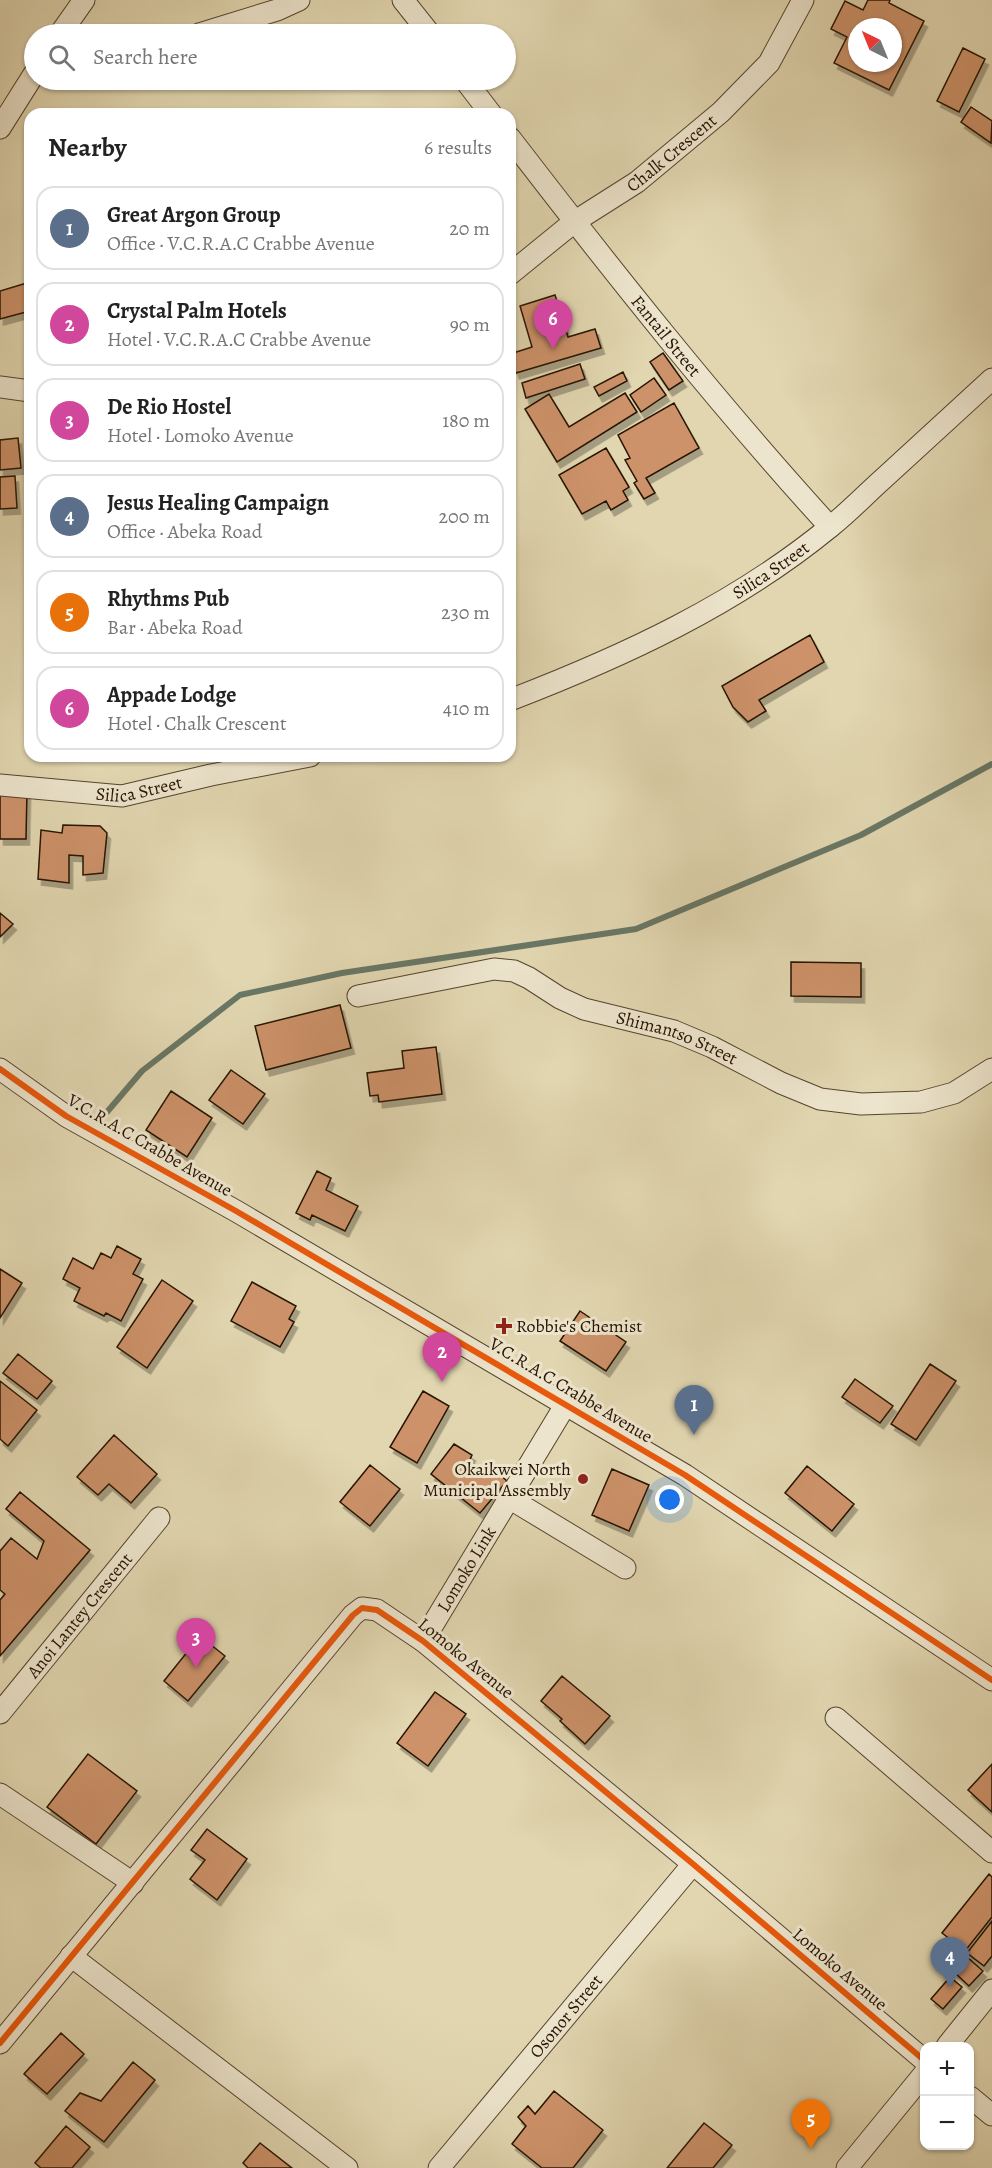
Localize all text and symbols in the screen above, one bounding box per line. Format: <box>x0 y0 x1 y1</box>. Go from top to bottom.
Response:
north arrow <box>848 18 902 72</box>
search box <box>24 24 516 90</box>
icon: search <box>45 41 78 74</box>
text: Search here <box>93 42 198 72</box>
street label: Chalk Crescent <box>622 109 722 198</box>
text: Nearby <box>48 130 127 165</box>
text: 6 results <box>424 134 492 161</box>
text: Great Argon Group <box>107 200 281 230</box>
text: 1 <box>66 215 73 242</box>
text: 20 m <box>449 215 490 242</box>
text: Office · V.C.R.A.C Crabbe Avenue <box>107 230 375 257</box>
street label: Fantail Street <box>626 290 707 382</box>
text: Crystal Palm Hotels <box>107 296 287 326</box>
pin: 6 <box>534 300 572 349</box>
text: 2 <box>65 311 74 338</box>
text: 90 m <box>450 311 490 338</box>
text: Hotel · V.C.R.A.C Crabbe Avenue <box>107 326 371 353</box>
text: De Rio Hostel <box>107 392 231 422</box>
text: 3 <box>65 407 74 434</box>
text: 180 m <box>442 407 490 434</box>
text: Hotel · Lomoko Avenue <box>107 422 294 449</box>
text: Jesus Healing Campaign <box>107 488 329 518</box>
text: 4 <box>65 503 74 530</box>
text: 200 m <box>439 503 490 530</box>
text: Office · Abeka Road <box>107 518 262 545</box>
street label: Silica Street <box>728 536 814 605</box>
text: Rhythms Pub <box>107 584 229 614</box>
text: 5 <box>65 599 74 626</box>
text: 230 m <box>441 599 490 626</box>
text: Bar · Abeka Road <box>107 614 243 641</box>
text: Appade Lodge <box>107 680 236 710</box>
text: 6 <box>65 695 74 722</box>
text: 410 m <box>443 695 490 722</box>
text: Hotel · Chalk Crescent <box>107 710 287 737</box>
street label: Silica Street <box>95 770 185 808</box>
street label: Shimantso Street <box>614 1005 742 1070</box>
street label: V.C.R.A.C Crabbe Avenue <box>62 1087 237 1202</box>
place label: Robbie's Chemist <box>516 1314 642 1338</box>
marker: Robbie's Chemist <box>497 1319 511 1333</box>
street label: V.C.R.A.C Crabbe Avenue <box>484 1331 657 1448</box>
pin: 2 <box>422 1332 462 1382</box>
pin: 1 <box>674 1386 714 1435</box>
place label: Okaikwei North Municipal Assembly <box>423 1457 572 1502</box>
marker: Okaikwei North Municipal Assembly <box>576 1472 590 1486</box>
your location <box>655 1485 684 1514</box>
street label: Lomoko Link <box>431 1522 502 1616</box>
street label: Anoi Lantey Crescent <box>21 1548 138 1684</box>
street label: Lomoko Avenue <box>413 1612 519 1704</box>
pin: 3 <box>176 1618 216 1668</box>
street label: Lomoko Avenue <box>788 1922 892 2016</box>
pin: 4 <box>930 1938 970 1987</box>
street label: Osonor Street <box>524 1969 608 2063</box>
map controls <box>920 2042 974 2150</box>
button: + <box>920 2042 974 2096</box>
button: − <box>920 2096 974 2150</box>
pin: 5 <box>792 2100 830 2149</box>

